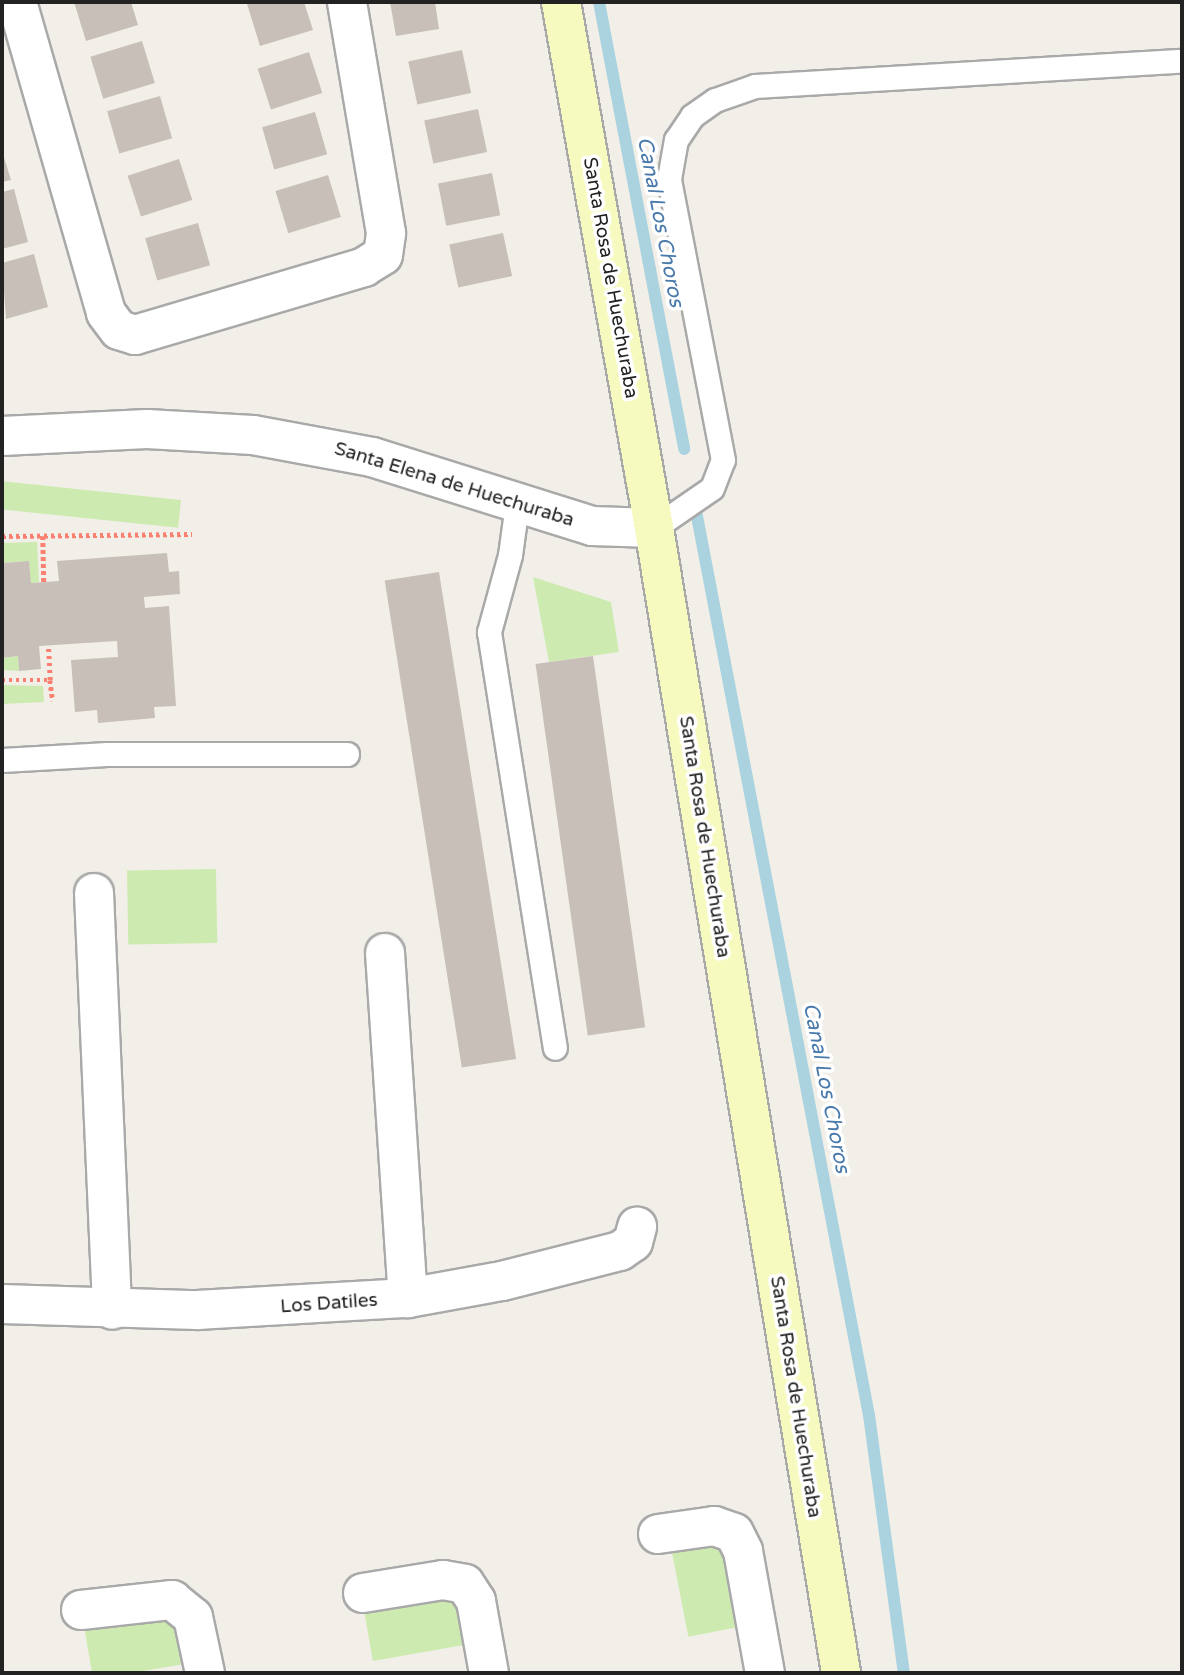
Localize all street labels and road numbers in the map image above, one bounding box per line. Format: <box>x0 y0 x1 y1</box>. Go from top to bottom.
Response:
street label: Santa Rosa de Huechuraba <box>578 156 642 400</box>
street label: Santa Elena de Huechuraba <box>331 438 577 532</box>
street label: Santa Rosa de Huechuraba <box>674 715 734 959</box>
street label: Santa Rosa de Huechuraba <box>765 1275 825 1519</box>
street label: Los Datiles <box>279 1289 379 1319</box>

